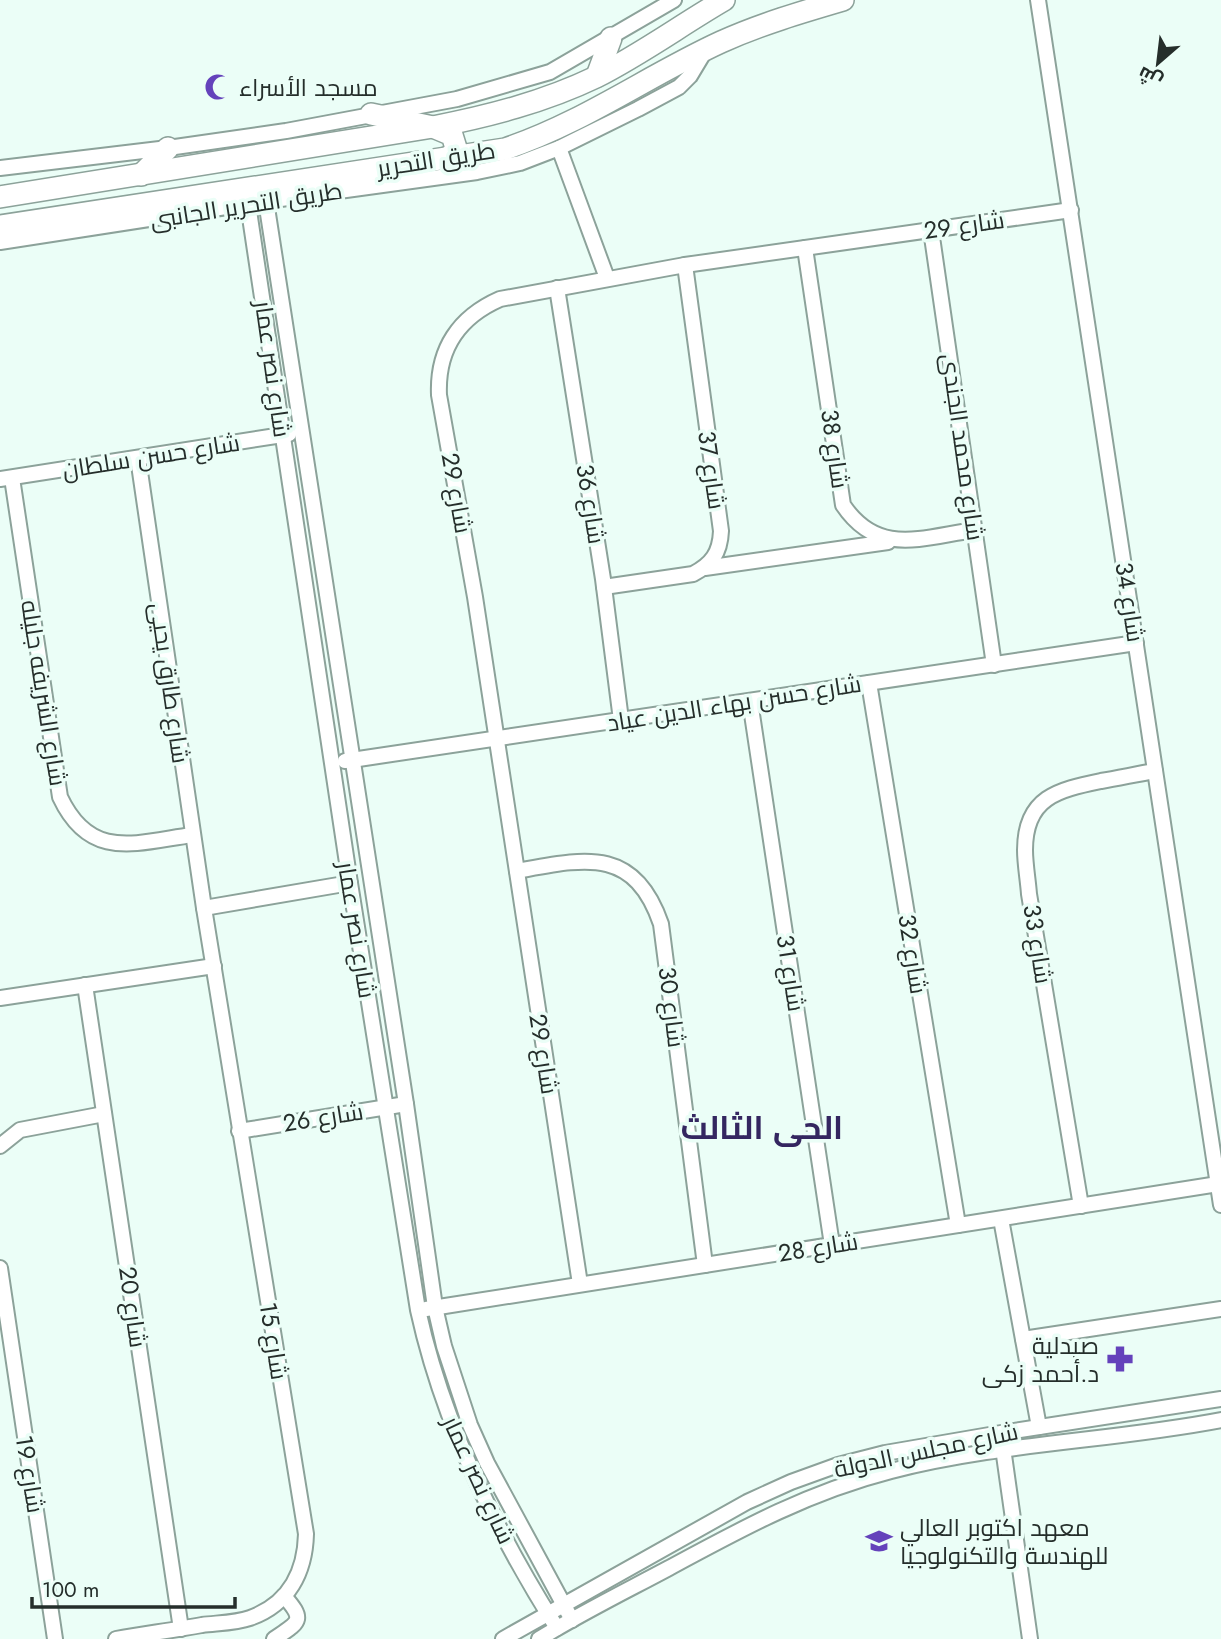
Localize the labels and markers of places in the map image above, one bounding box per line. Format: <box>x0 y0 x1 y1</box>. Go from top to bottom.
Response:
place label: مسجد الأسراء <box>239 70 378 105</box>
mosque icon: مسجد الأسراء <box>203 72 233 102</box>
place label: صيدلية د.أحمد زكى <box>982 1328 1099 1391</box>
pharmacy icon: صيدلية د.أحمد زكى <box>1105 1344 1135 1374</box>
place label: معهد اكتوبر العالي للهندسة والتكنولوجيا <box>900 1510 1108 1573</box>
school or university icon: معهد اكتوبر العالي للهندسة والتكنولوجيا <box>864 1526 894 1556</box>

